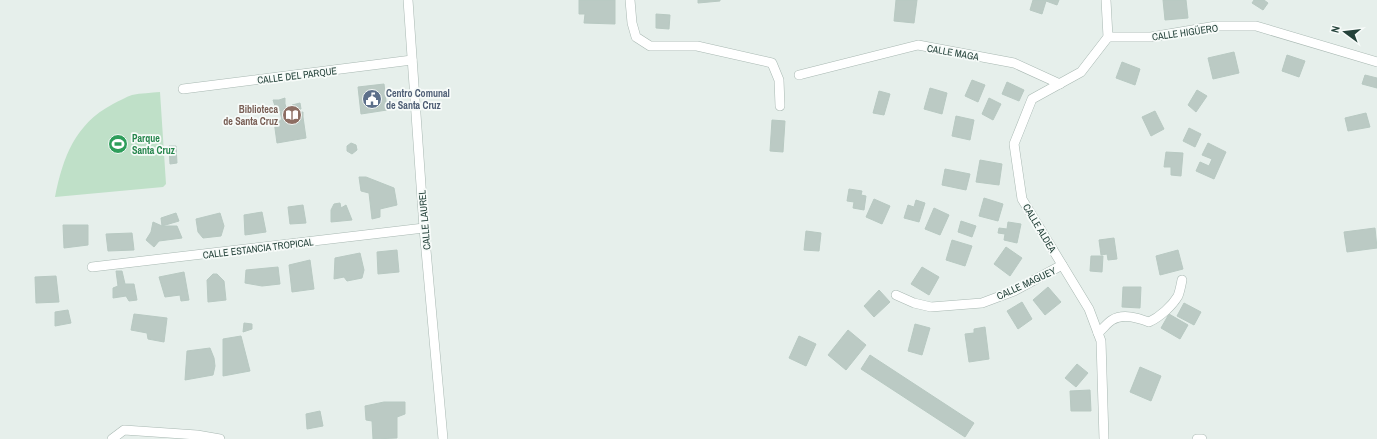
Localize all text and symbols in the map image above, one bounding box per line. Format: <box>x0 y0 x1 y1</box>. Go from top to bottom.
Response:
north arrow <box>1325 12 1365 52</box>
street label: CALLE HIGÜERO <box>1151 21 1219 44</box>
text: N <box>1328 24 1343 34</box>
street label: CALLE MAGA <box>926 42 980 64</box>
street label: CALLE DEL PARQUE <box>256 64 338 87</box>
place label: Centro Comunal de Santa Cruz <box>386 87 450 112</box>
public building icon: Centro Comunal de Santa Cruz <box>361 88 383 110</box>
place label: Biblioteca de Santa Cruz <box>223 103 278 128</box>
library icon: Biblioteca de Santa Cruz <box>281 104 303 126</box>
place label: Parque Santa Cruz <box>132 132 175 157</box>
sports icon: Parque Santa Cruz <box>107 133 129 155</box>
street label: CALLE LAUREL <box>415 189 434 250</box>
street label: CALLE ALDEA <box>1020 201 1060 256</box>
street label: CALLE ESTANCIA TROPICAL <box>202 235 315 262</box>
street label: CALLE MAGUEY <box>995 264 1058 303</box>

